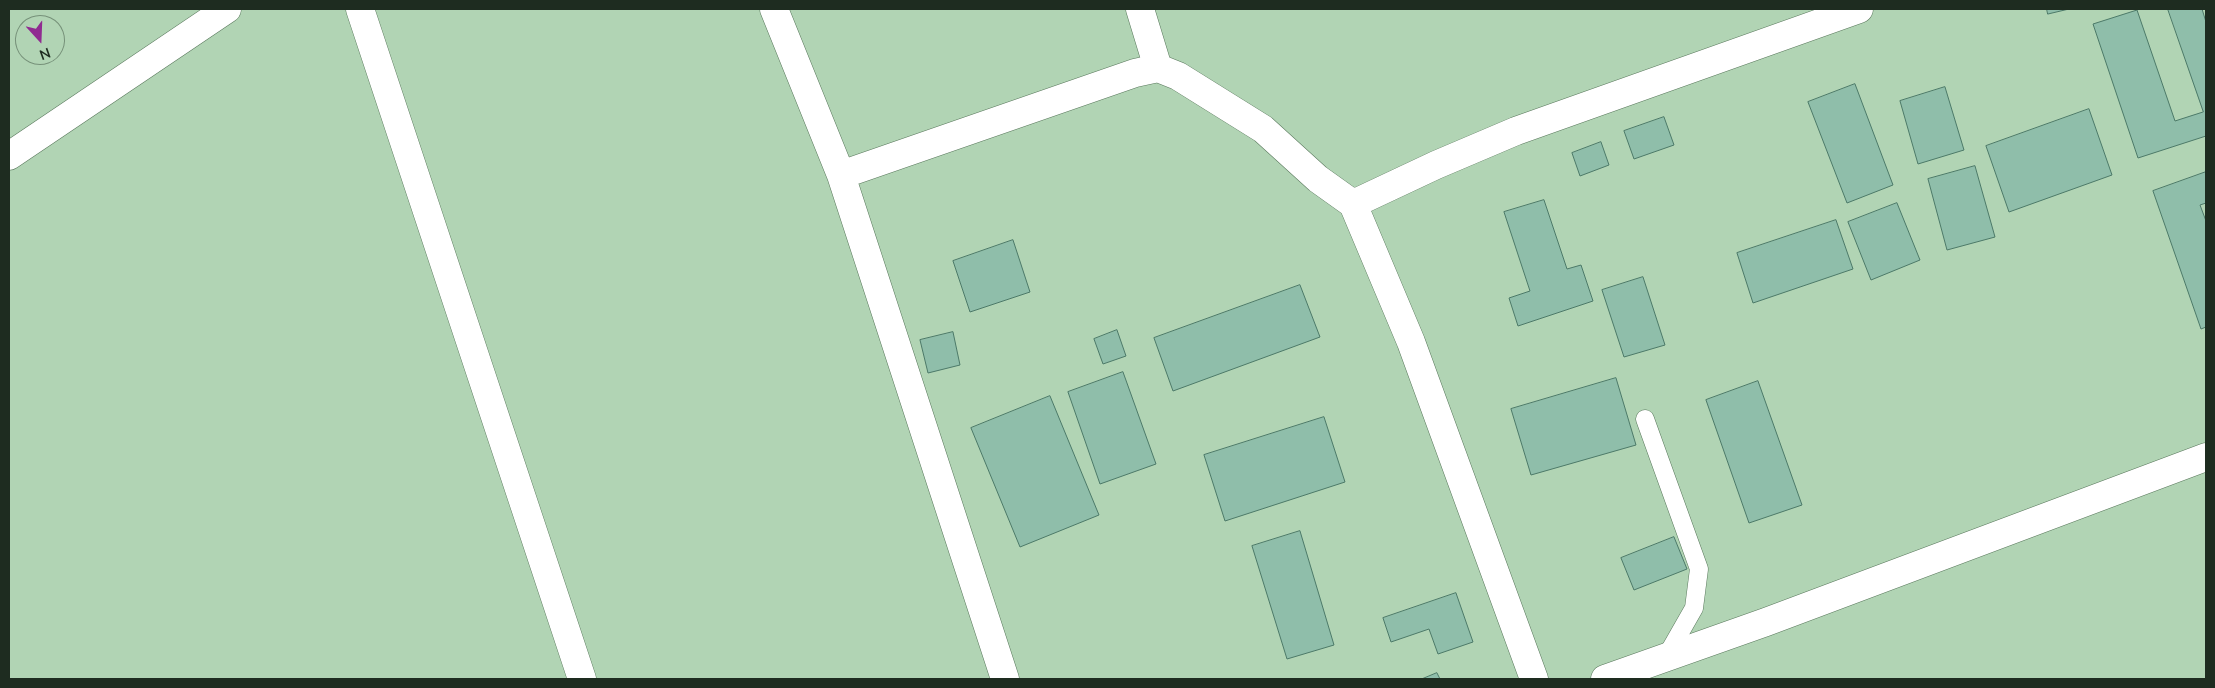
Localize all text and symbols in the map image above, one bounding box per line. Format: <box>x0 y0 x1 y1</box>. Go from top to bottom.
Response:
north arrow <box>15 15 65 65</box>
text: N <box>37 43 53 64</box>

